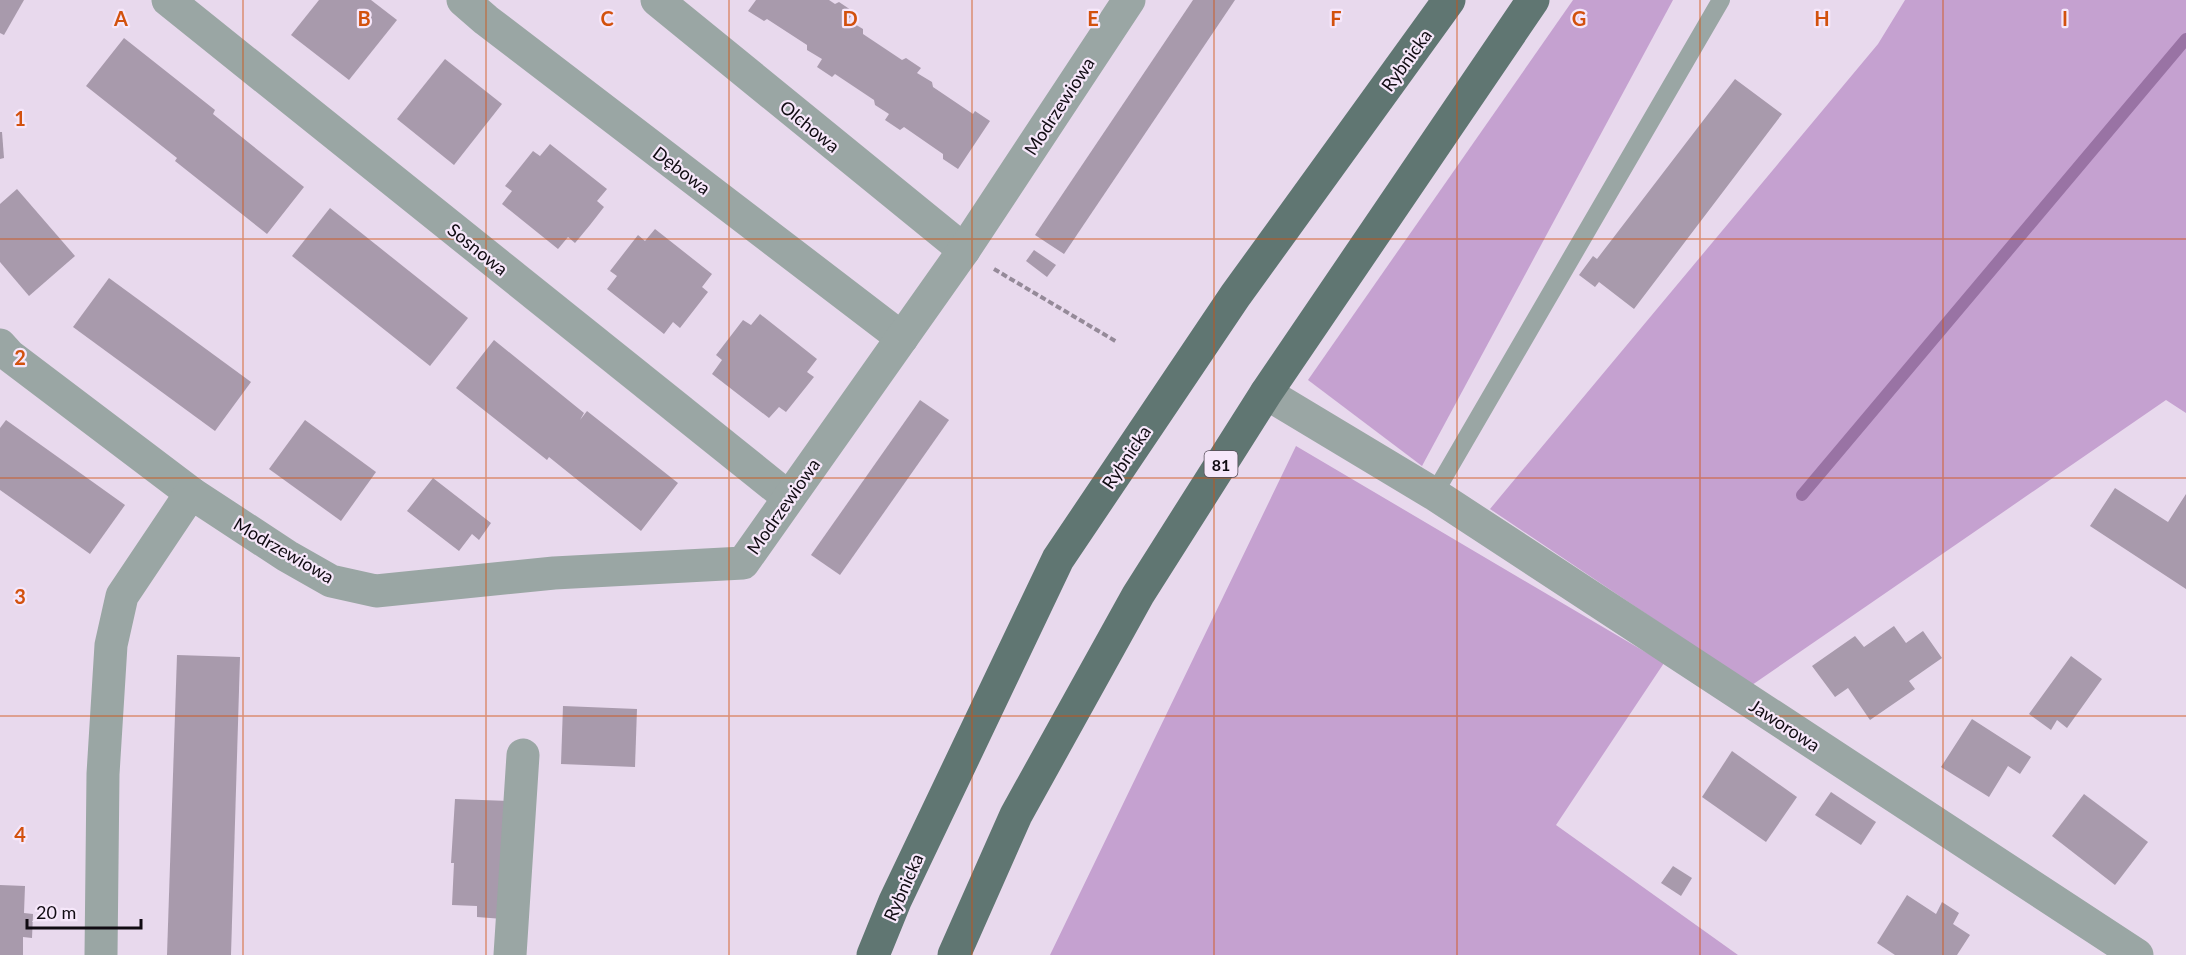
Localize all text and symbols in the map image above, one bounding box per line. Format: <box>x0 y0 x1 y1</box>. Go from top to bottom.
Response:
text: A <box>113 6 128 30</box>
text: B <box>357 6 371 30</box>
text: C <box>600 6 614 30</box>
text: D <box>842 6 858 30</box>
text: E <box>1087 6 1099 30</box>
text: F <box>1330 6 1342 30</box>
text: G <box>1572 6 1586 30</box>
text: H <box>1814 6 1830 30</box>
text: I <box>2062 6 2068 30</box>
street label: Rybnicka <box>1376 25 1436 95</box>
street label: Modrzewiowa <box>1019 53 1099 159</box>
street label: Olchowa <box>776 95 844 157</box>
text: 1 <box>14 106 26 130</box>
street label: Dębowa <box>649 141 715 199</box>
street label: Sosnowa <box>444 218 512 280</box>
text: 2 <box>14 345 26 369</box>
street label: Rybnicka <box>1097 421 1155 493</box>
road number: 81 <box>1204 451 1238 477</box>
street label: Modrzewiowa <box>742 454 824 558</box>
street label: Modrzewiowa <box>230 512 338 588</box>
text: 3 <box>14 584 26 608</box>
street label: Jaworowa <box>1746 694 1824 756</box>
text: 4 <box>14 822 26 846</box>
street label: Rybnicka <box>878 850 928 924</box>
scale bar <box>27 892 141 930</box>
text: 20 m <box>36 901 76 923</box>

